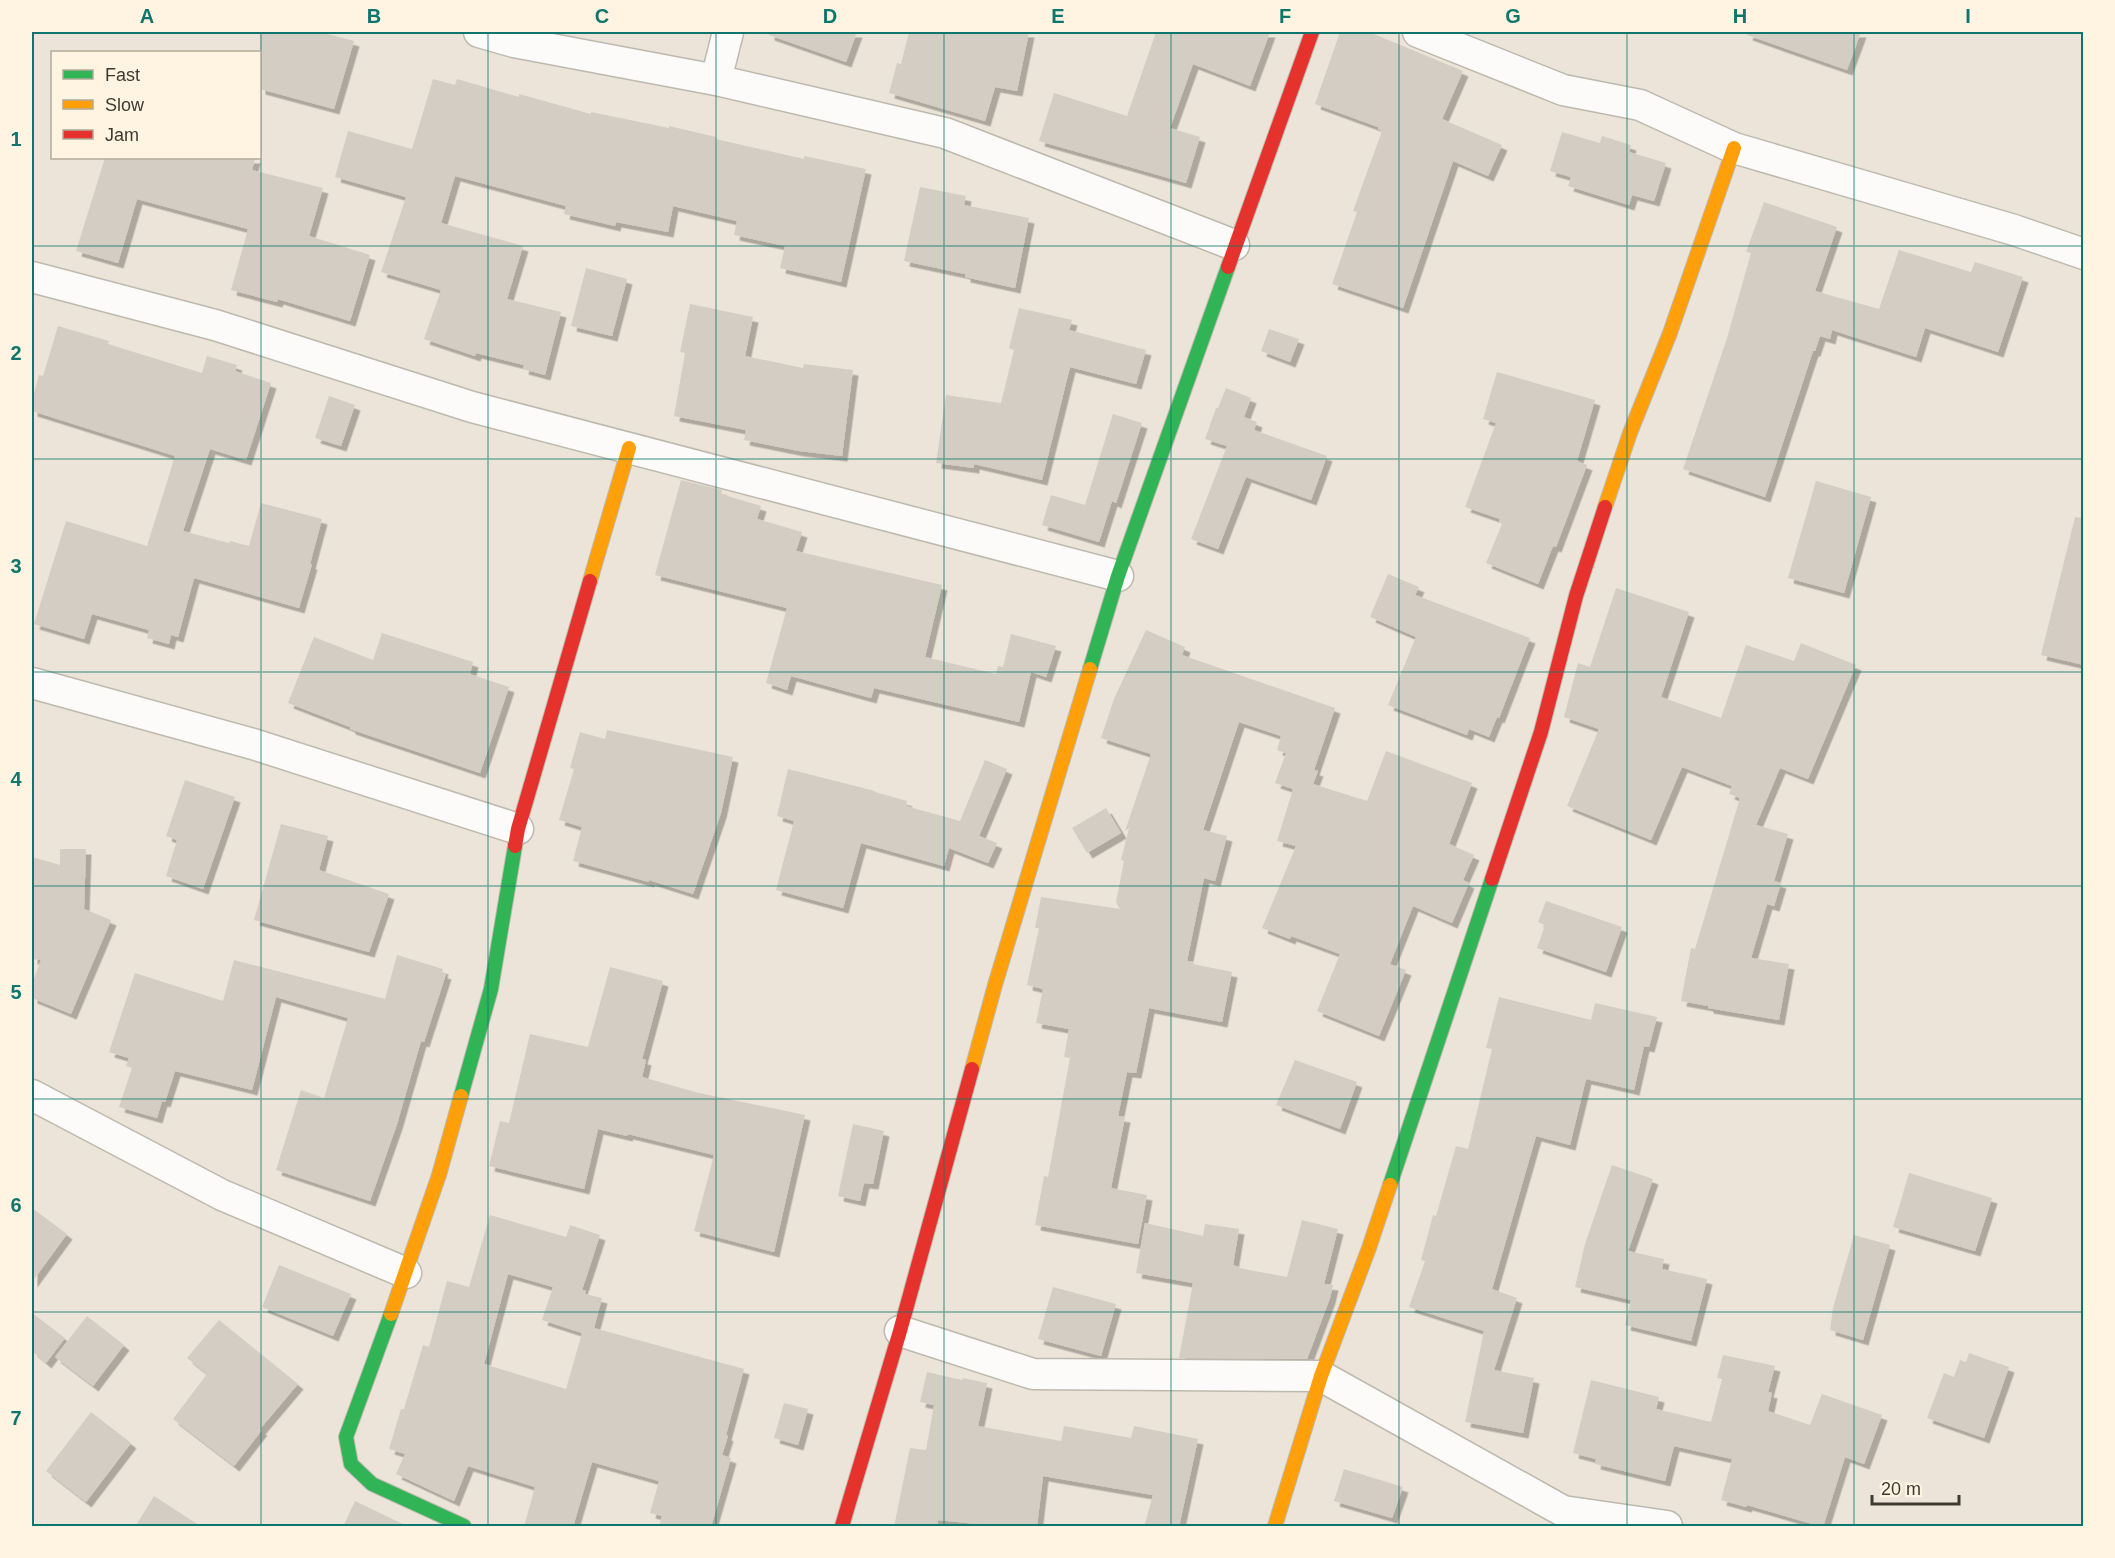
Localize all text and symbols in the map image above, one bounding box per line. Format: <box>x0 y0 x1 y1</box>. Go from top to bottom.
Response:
text: A <box>140 5 154 27</box>
text: B <box>367 5 381 27</box>
text: C <box>595 5 609 27</box>
text: D <box>823 5 837 27</box>
text: E <box>1051 5 1065 27</box>
text: F <box>1279 5 1291 27</box>
text: G <box>1505 5 1521 27</box>
text: H <box>1733 5 1747 27</box>
text: I <box>1965 5 1971 27</box>
legend <box>51 51 261 159</box>
text: Fast <box>105 65 140 85</box>
text: Slow <box>105 95 145 115</box>
text: Jam <box>105 125 139 145</box>
text: 1 <box>10 128 22 150</box>
text: 2 <box>10 342 22 364</box>
text: 3 <box>10 555 22 577</box>
text: 4 <box>10 768 22 790</box>
text: 5 <box>10 981 22 1003</box>
text: 6 <box>10 1194 22 1216</box>
text: 7 <box>10 1407 22 1429</box>
scale bar <box>1872 1468 1959 1506</box>
text: 20 m <box>1881 1479 1921 1499</box>

